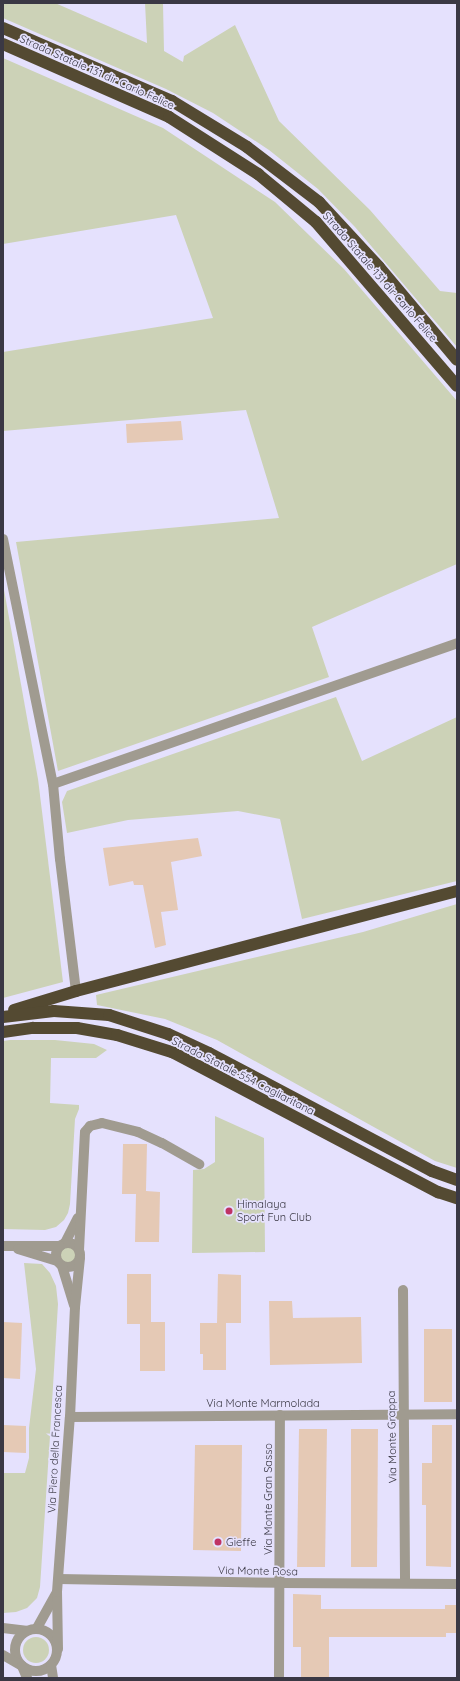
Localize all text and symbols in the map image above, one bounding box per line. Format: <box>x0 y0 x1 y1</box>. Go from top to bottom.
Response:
street label: Strada Statale 131 dir Carlo Felice <box>18 32 176 112</box>
street label: Strada Statale 131 dir Carlo Felice <box>320 209 440 345</box>
street label: Strada Statale 554 Cagliaritana <box>169 1034 317 1118</box>
place label: Himalaya Sport Fun Club <box>237 1198 312 1224</box>
marker: Himalaya Sport Fun Club <box>224 1206 234 1216</box>
street label: Via Piero della Francesca <box>45 1385 65 1513</box>
street label: Via Monte Grappa <box>385 1391 399 1483</box>
street label: Via Monte Marmolada <box>206 1396 320 1410</box>
street label: Via Monte Gran Sasso <box>261 1443 275 1555</box>
place label: Gieffe <box>226 1535 256 1549</box>
marker: Gieffe <box>213 1537 223 1547</box>
street label: Via Monte Rosa <box>218 1564 298 1578</box>

